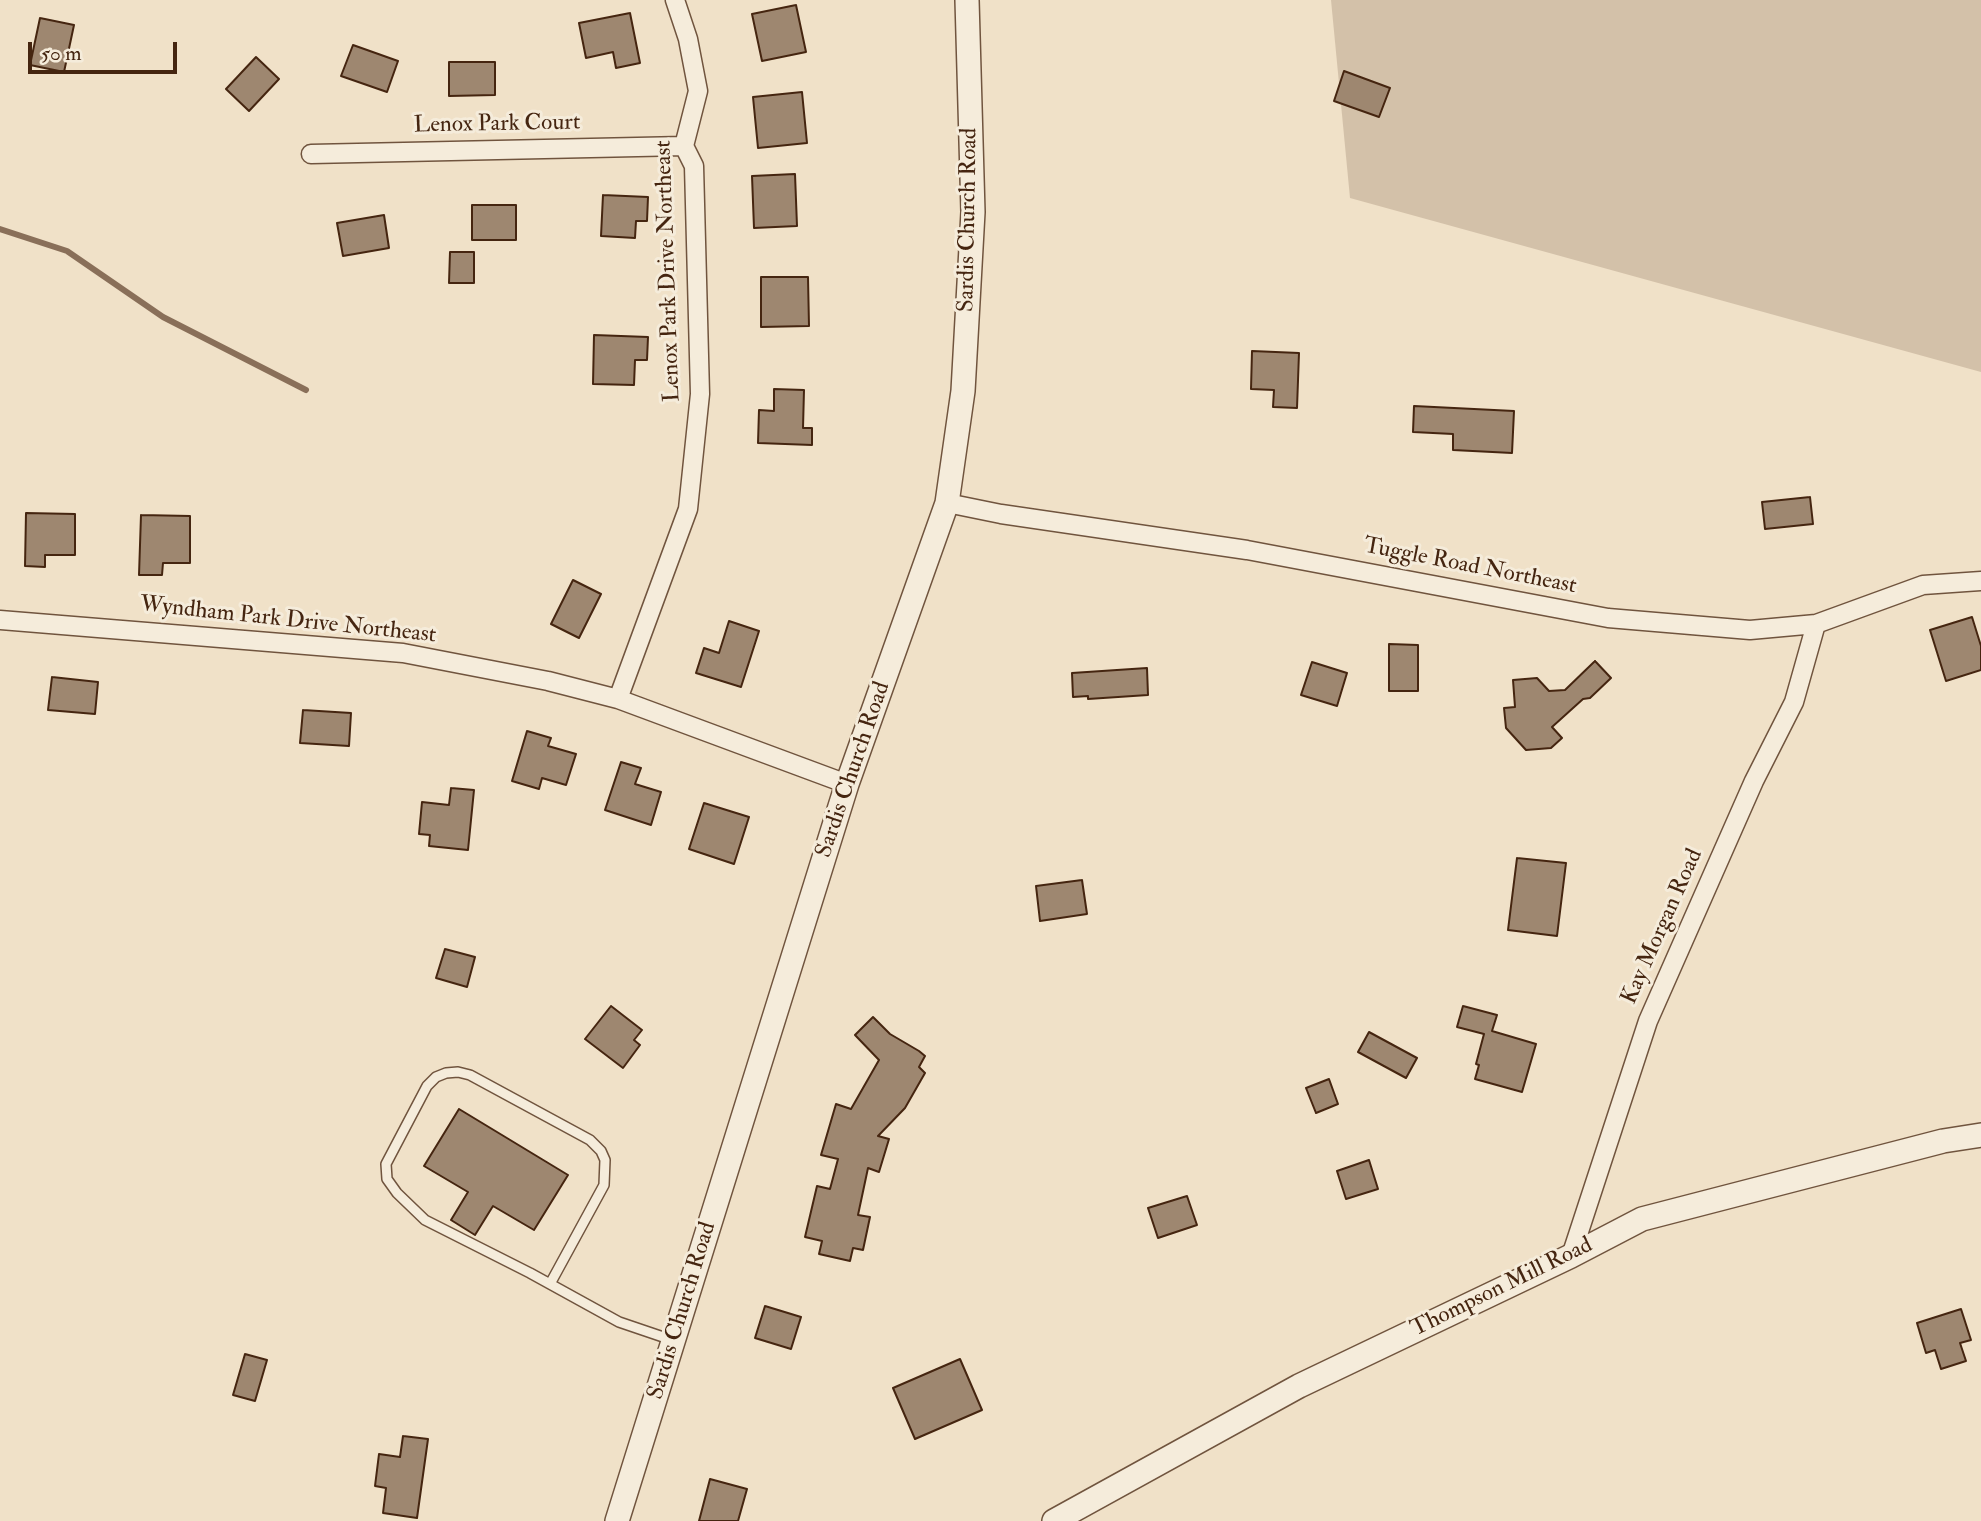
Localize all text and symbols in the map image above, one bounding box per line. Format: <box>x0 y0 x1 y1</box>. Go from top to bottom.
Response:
scale bar <box>32 28 180 72</box>
text: 50 m <box>41 40 82 67</box>
street label: Lenox Park Court <box>413 110 581 140</box>
street label: Sardis Church Road <box>954 128 984 312</box>
street label: Lenox Park Drive Northeast <box>651 140 687 402</box>
street label: Tuggle Road Northeast <box>1361 533 1579 601</box>
street label: Wyndham Park Drive Northeast <box>139 592 437 650</box>
street label: Sardis Church Road <box>811 678 897 862</box>
street label: Kay Morgan Road <box>1616 845 1710 1009</box>
street label: Sardis Church Road <box>643 1219 723 1403</box>
street label: Thompson Mill Road <box>1407 1232 1597 1344</box>

